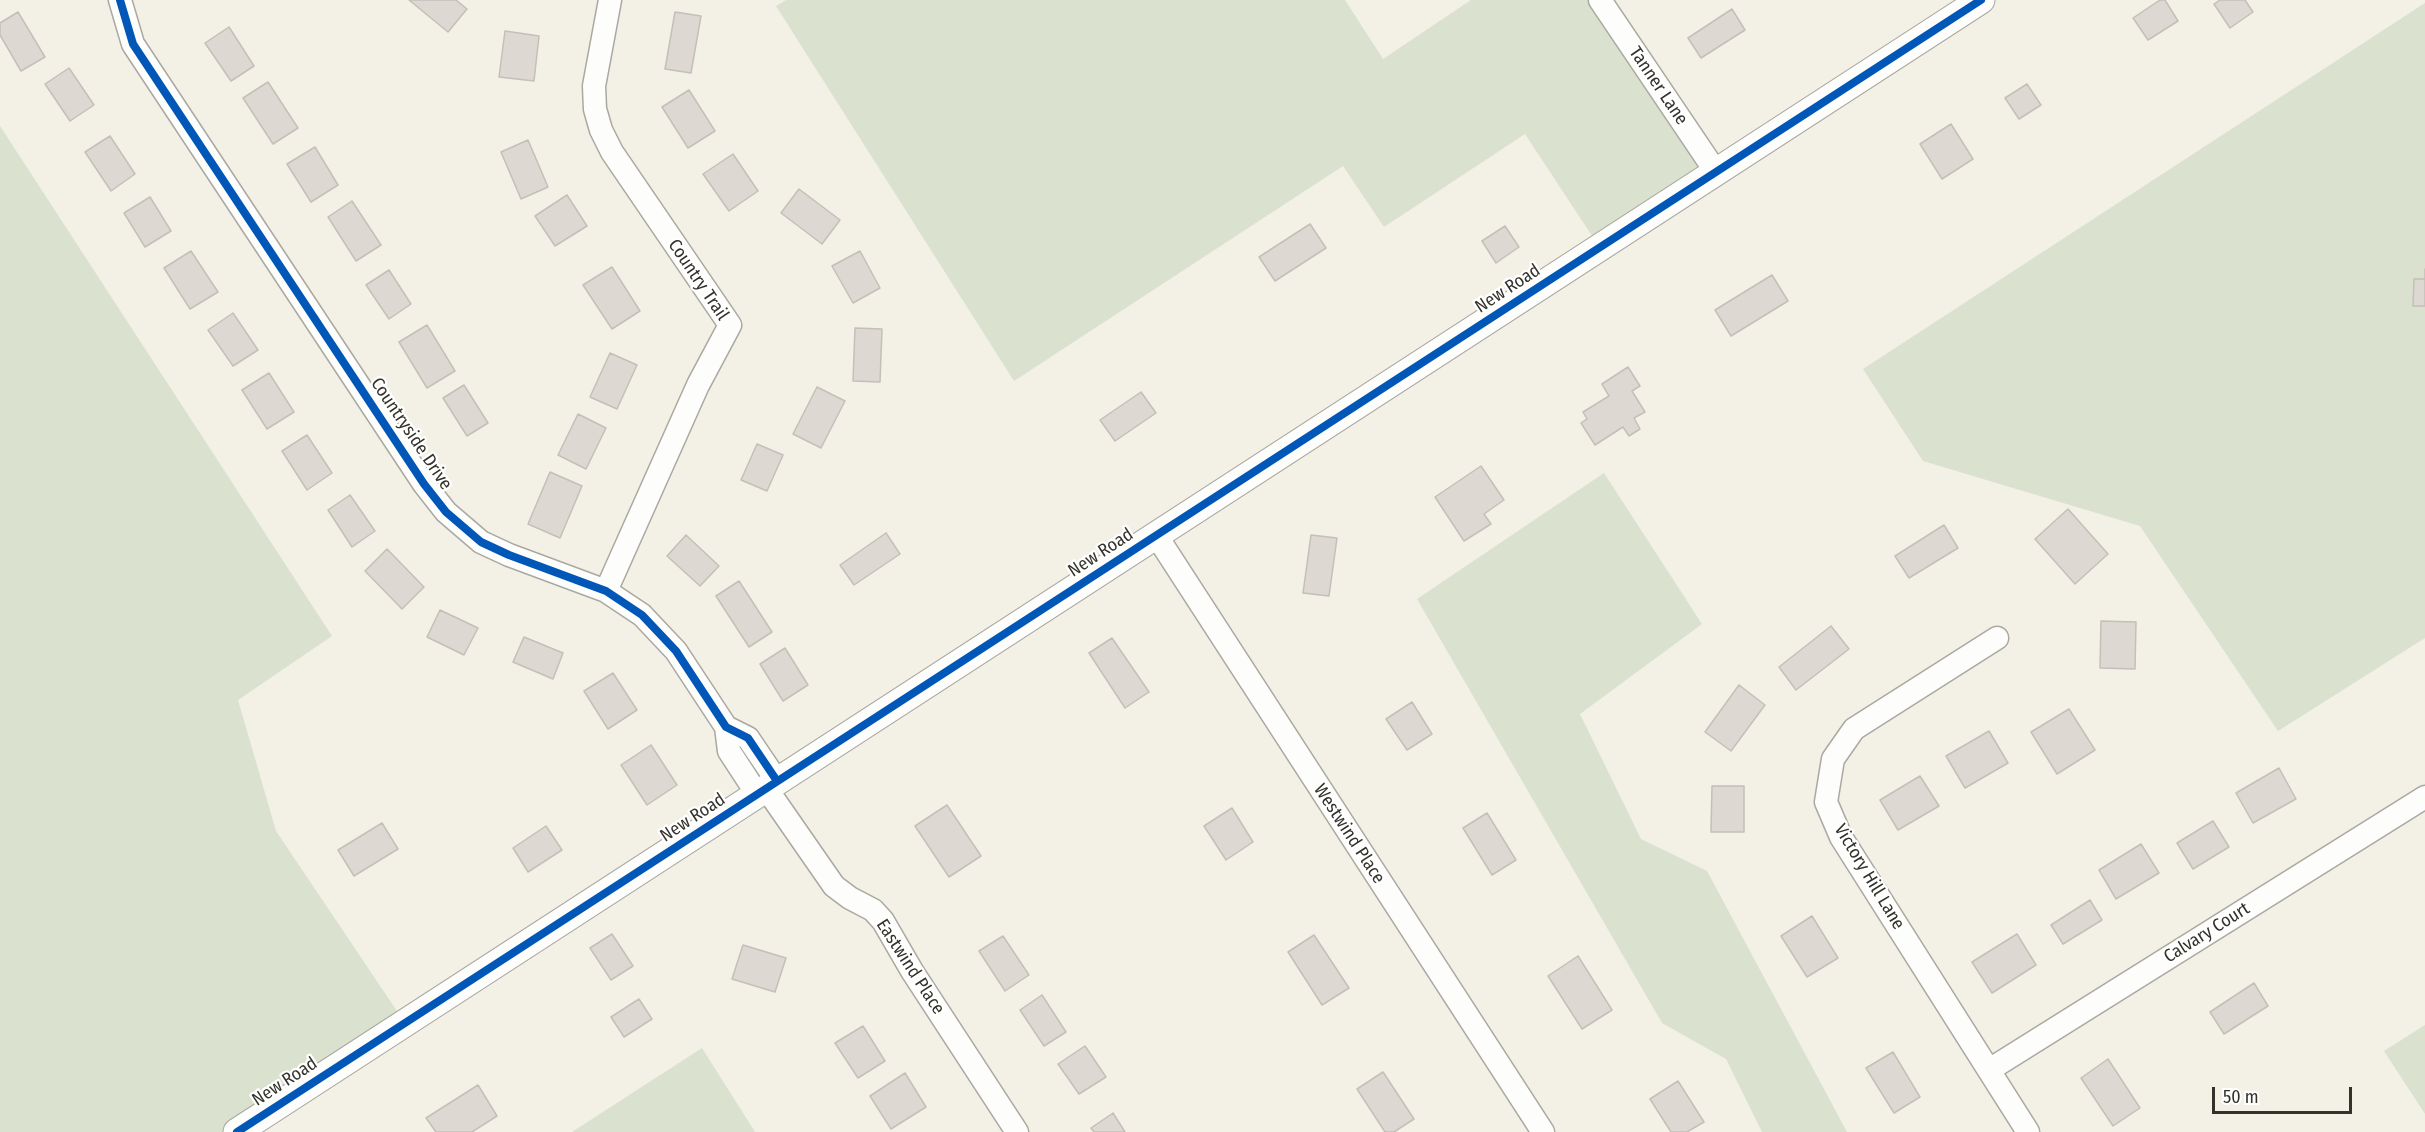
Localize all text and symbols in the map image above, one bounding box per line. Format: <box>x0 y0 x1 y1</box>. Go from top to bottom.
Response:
street label: Tanner Lane <box>1624 43 1692 129</box>
street label: Country Trail <box>663 235 733 325</box>
street label: New Road <box>1471 260 1545 318</box>
street label: Countryside Drive <box>366 374 456 494</box>
street label: New Road <box>1064 524 1138 582</box>
street label: Westwind Place <box>1309 780 1389 888</box>
street label: New Road <box>656 789 730 847</box>
street label: Victory Hill Lane <box>1829 820 1909 934</box>
street label: Calvary Court <box>2160 898 2254 968</box>
street label: Eastwind Place <box>871 915 949 1019</box>
street label: New Road <box>248 1053 322 1111</box>
scale bar <box>2215 1075 2354 1113</box>
text: 50 m <box>2223 1086 2259 1108</box>

